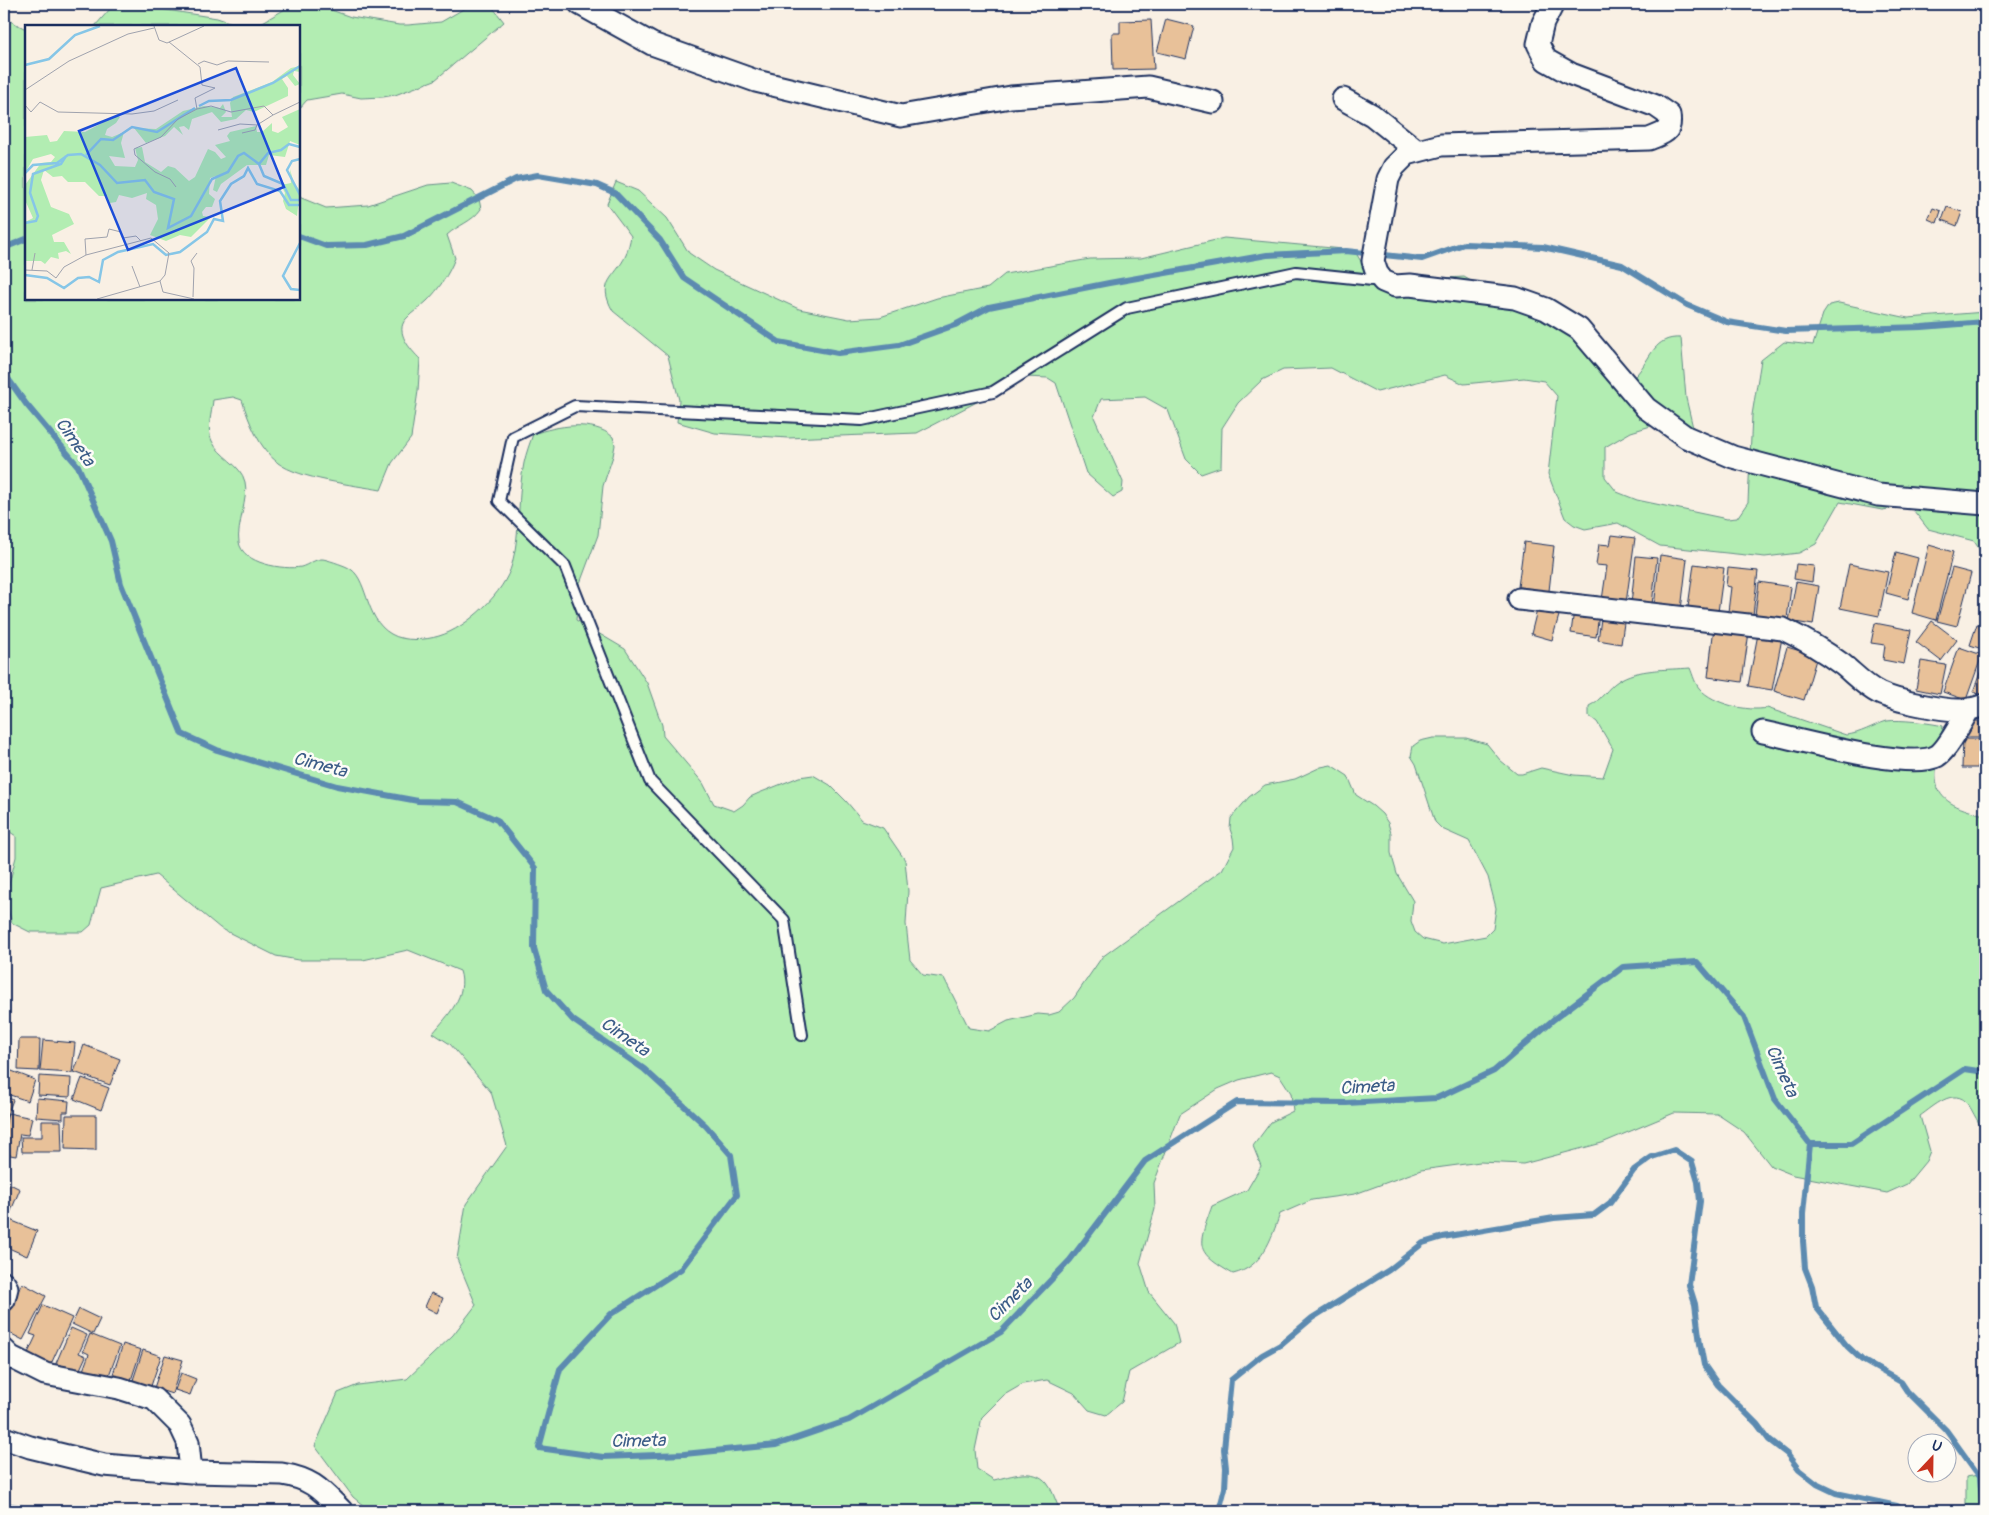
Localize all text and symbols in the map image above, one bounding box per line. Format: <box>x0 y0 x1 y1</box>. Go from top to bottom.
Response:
inset map <box>25 25 300 300</box>
water label: Cimeta <box>50 413 101 472</box>
water label: Cimeta <box>291 747 351 784</box>
water label: Cimeta <box>596 1012 655 1063</box>
water label: Cimeta <box>1760 1041 1804 1102</box>
water label: Cimeta <box>1339 1074 1396 1100</box>
water label: Cimeta <box>983 1272 1038 1327</box>
water label: Cimeta <box>611 1429 667 1453</box>
north arrow <box>1906 1432 1956 1482</box>
text: U <box>1929 1437 1944 1456</box>

